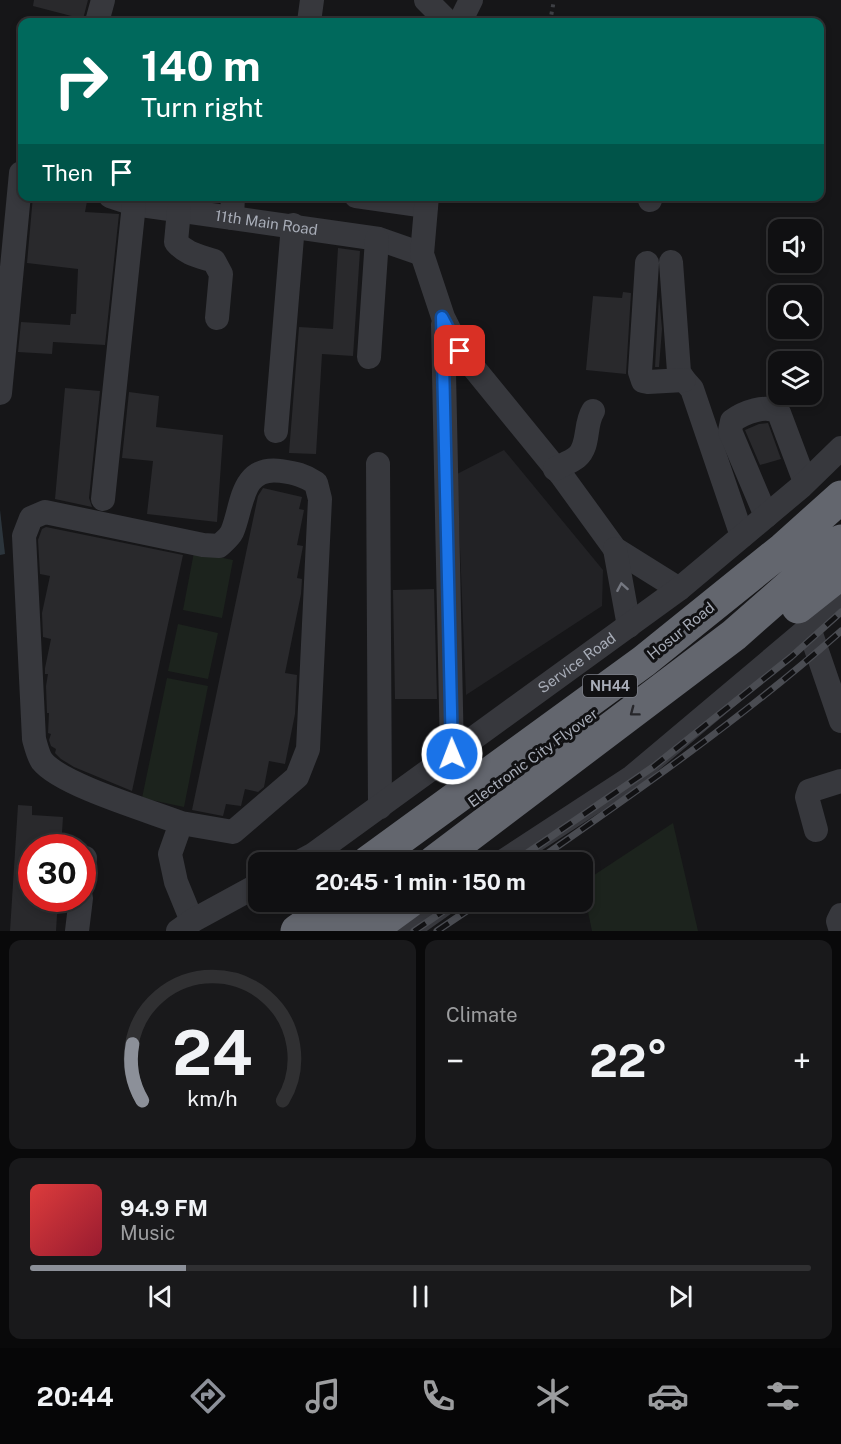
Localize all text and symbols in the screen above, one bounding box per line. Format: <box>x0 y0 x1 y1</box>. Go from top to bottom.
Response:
text: 140 m <box>141 41 261 90</box>
icon: right <box>42 42 120 120</box>
text: Turn right <box>141 91 264 123</box>
icon: arrive <box>105 156 138 189</box>
text: Then <box>42 160 93 186</box>
street label: 11th Main Road <box>214 207 319 238</box>
map controls <box>768 219 822 405</box>
button: sound <box>768 219 822 273</box>
button: search <box>768 285 822 339</box>
pin <box>434 325 485 376</box>
icon: arrive <box>443 334 476 367</box>
button: layers <box>768 351 822 405</box>
one-way arrow <box>616 583 629 593</box>
street label: Hosur Road <box>644 598 718 663</box>
street label: Service Road <box>535 629 619 696</box>
road number: NH44 <box>583 675 637 697</box>
one-way arrow <box>629 704 640 715</box>
street label: Electronic City Flyover <box>464 705 601 810</box>
position arrow <box>420 722 484 786</box>
speed limit sign: 30 <box>18 834 96 912</box>
text: 20:45 · 1 min · 150 m <box>315 869 526 895</box>
text: Climate <box>446 1003 518 1027</box>
text: 24 <box>172 1016 253 1089</box>
text: 22° <box>589 1034 668 1087</box>
text: − <box>446 1042 464 1080</box>
text: + <box>793 1042 811 1080</box>
text: km/h <box>187 1087 238 1112</box>
text: 94.9 FM <box>120 1195 208 1221</box>
text: Music <box>120 1221 175 1245</box>
icon: previous <box>144 1280 177 1313</box>
icon: pause <box>404 1280 437 1313</box>
icon: next <box>664 1280 697 1313</box>
icon: directions <box>187 1375 229 1417</box>
icon: music <box>302 1375 344 1417</box>
icon: phone <box>417 1375 459 1417</box>
icon: climate <box>532 1375 574 1417</box>
icon: car <box>647 1375 689 1417</box>
icon: filters <box>762 1375 804 1417</box>
text: 20:44 <box>37 1380 114 1412</box>

